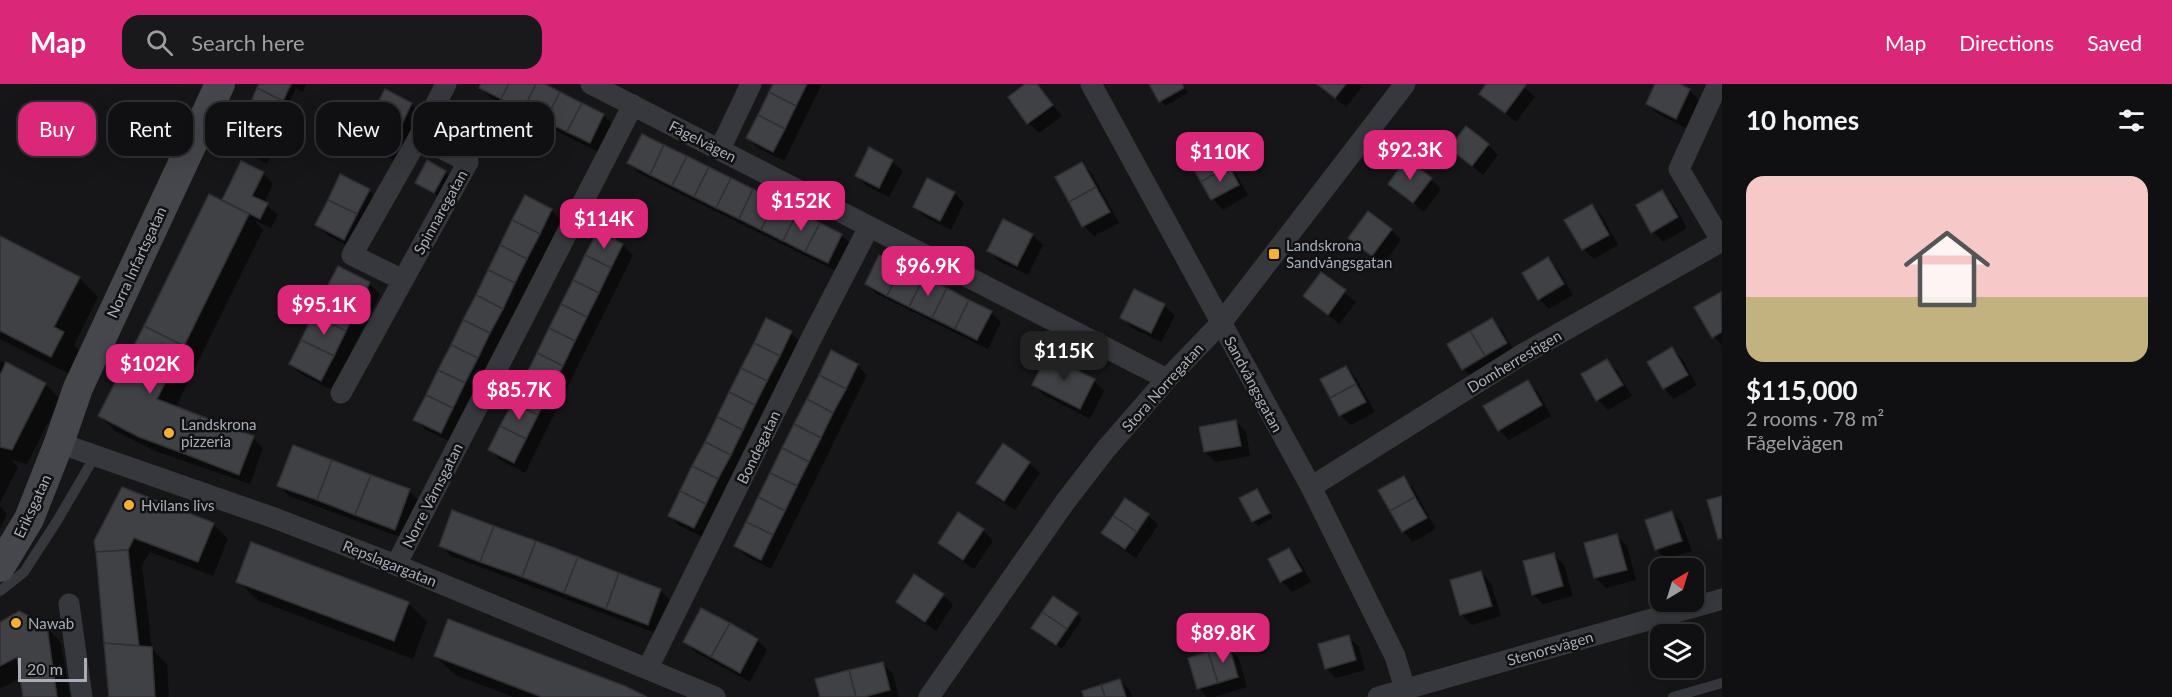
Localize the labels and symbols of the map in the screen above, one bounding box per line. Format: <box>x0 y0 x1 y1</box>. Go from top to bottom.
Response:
street label: Fågelvägen <box>666 116 740 166</box>
pin: $92.3K <box>1361 130 1459 181</box>
pin: $110K <box>1178 132 1262 183</box>
street label: Spinnaregatan <box>409 167 471 257</box>
pin: $152K <box>759 181 843 232</box>
pin: $114K <box>562 199 646 250</box>
street label: Norra Infartsgatan <box>102 204 170 320</box>
place label: Landskrona Sandvångsgatan <box>1286 236 1392 271</box>
pin: $96.9K <box>879 246 977 297</box>
marker: Landskrona Sandvångsgatan <box>1267 247 1281 261</box>
pin: $95.1K <box>275 285 373 336</box>
street label: Domherrestigen <box>1464 326 1564 396</box>
pin: $115K <box>1022 331 1106 382</box>
street label: Sandvångsgatan <box>1221 333 1287 435</box>
street label: Stora Norregatan <box>1118 339 1206 435</box>
pin: $102K <box>108 344 192 395</box>
pin: $85.7K <box>470 370 568 421</box>
street label: Bondegatan <box>733 407 783 487</box>
place label: Landskrona pizzeria <box>181 415 257 450</box>
marker: Landskrona pizzeria <box>162 426 176 440</box>
street label: Norre Värnsgatan <box>398 440 466 550</box>
street label: Eriksgatan <box>9 471 55 541</box>
place label: Hvilans livs <box>141 496 215 514</box>
marker: Hvilans livs <box>122 498 136 512</box>
street label: Repslagargatan <box>340 536 440 590</box>
north arrow <box>1650 558 1704 612</box>
pin: $89.8K <box>1174 613 1272 664</box>
place label: Nawab <box>28 614 74 632</box>
marker: Nawab <box>9 616 23 630</box>
street label: Stenorsvägen <box>1505 627 1595 669</box>
scale bar <box>18 655 87 682</box>

